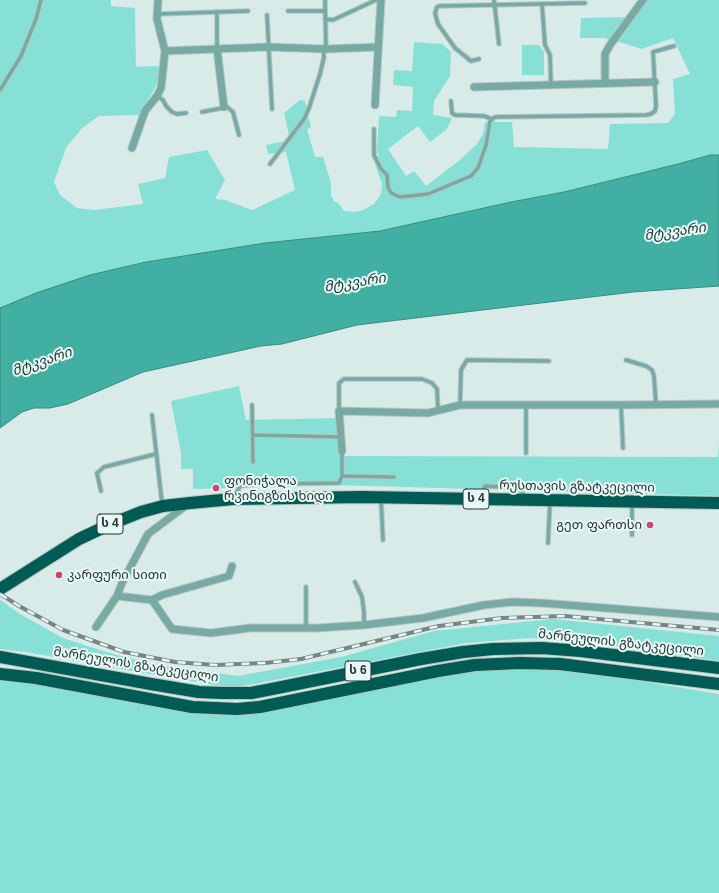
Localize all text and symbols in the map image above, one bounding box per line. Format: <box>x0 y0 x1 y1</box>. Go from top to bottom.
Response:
water label: მტკვარი <box>643 219 707 245</box>
water label: მტკვარი <box>323 270 387 296</box>
water label: მტკვარი <box>10 344 74 380</box>
place label: ფონიჭალა რკინიგზის ხიდი <box>224 473 333 504</box>
street label: რუსთავის გზატკეცილი <box>499 478 655 496</box>
marker: ფონიჭალა რკინიგზის ხიდი <box>211 483 221 493</box>
road number: ს 4 <box>463 489 489 509</box>
road number: ს 4 <box>97 514 123 534</box>
place label: გეთ ფართსი <box>556 517 642 533</box>
marker: გეთ ფართსი <box>645 520 655 530</box>
place label: კარფური სითი <box>67 567 167 583</box>
marker: კარფური სითი <box>54 570 64 580</box>
street label: მარნეულის გზატკეცილი <box>537 627 705 659</box>
street label: მარნეულის გზატკეცილი <box>52 644 220 686</box>
road number: ს 6 <box>345 661 371 681</box>

